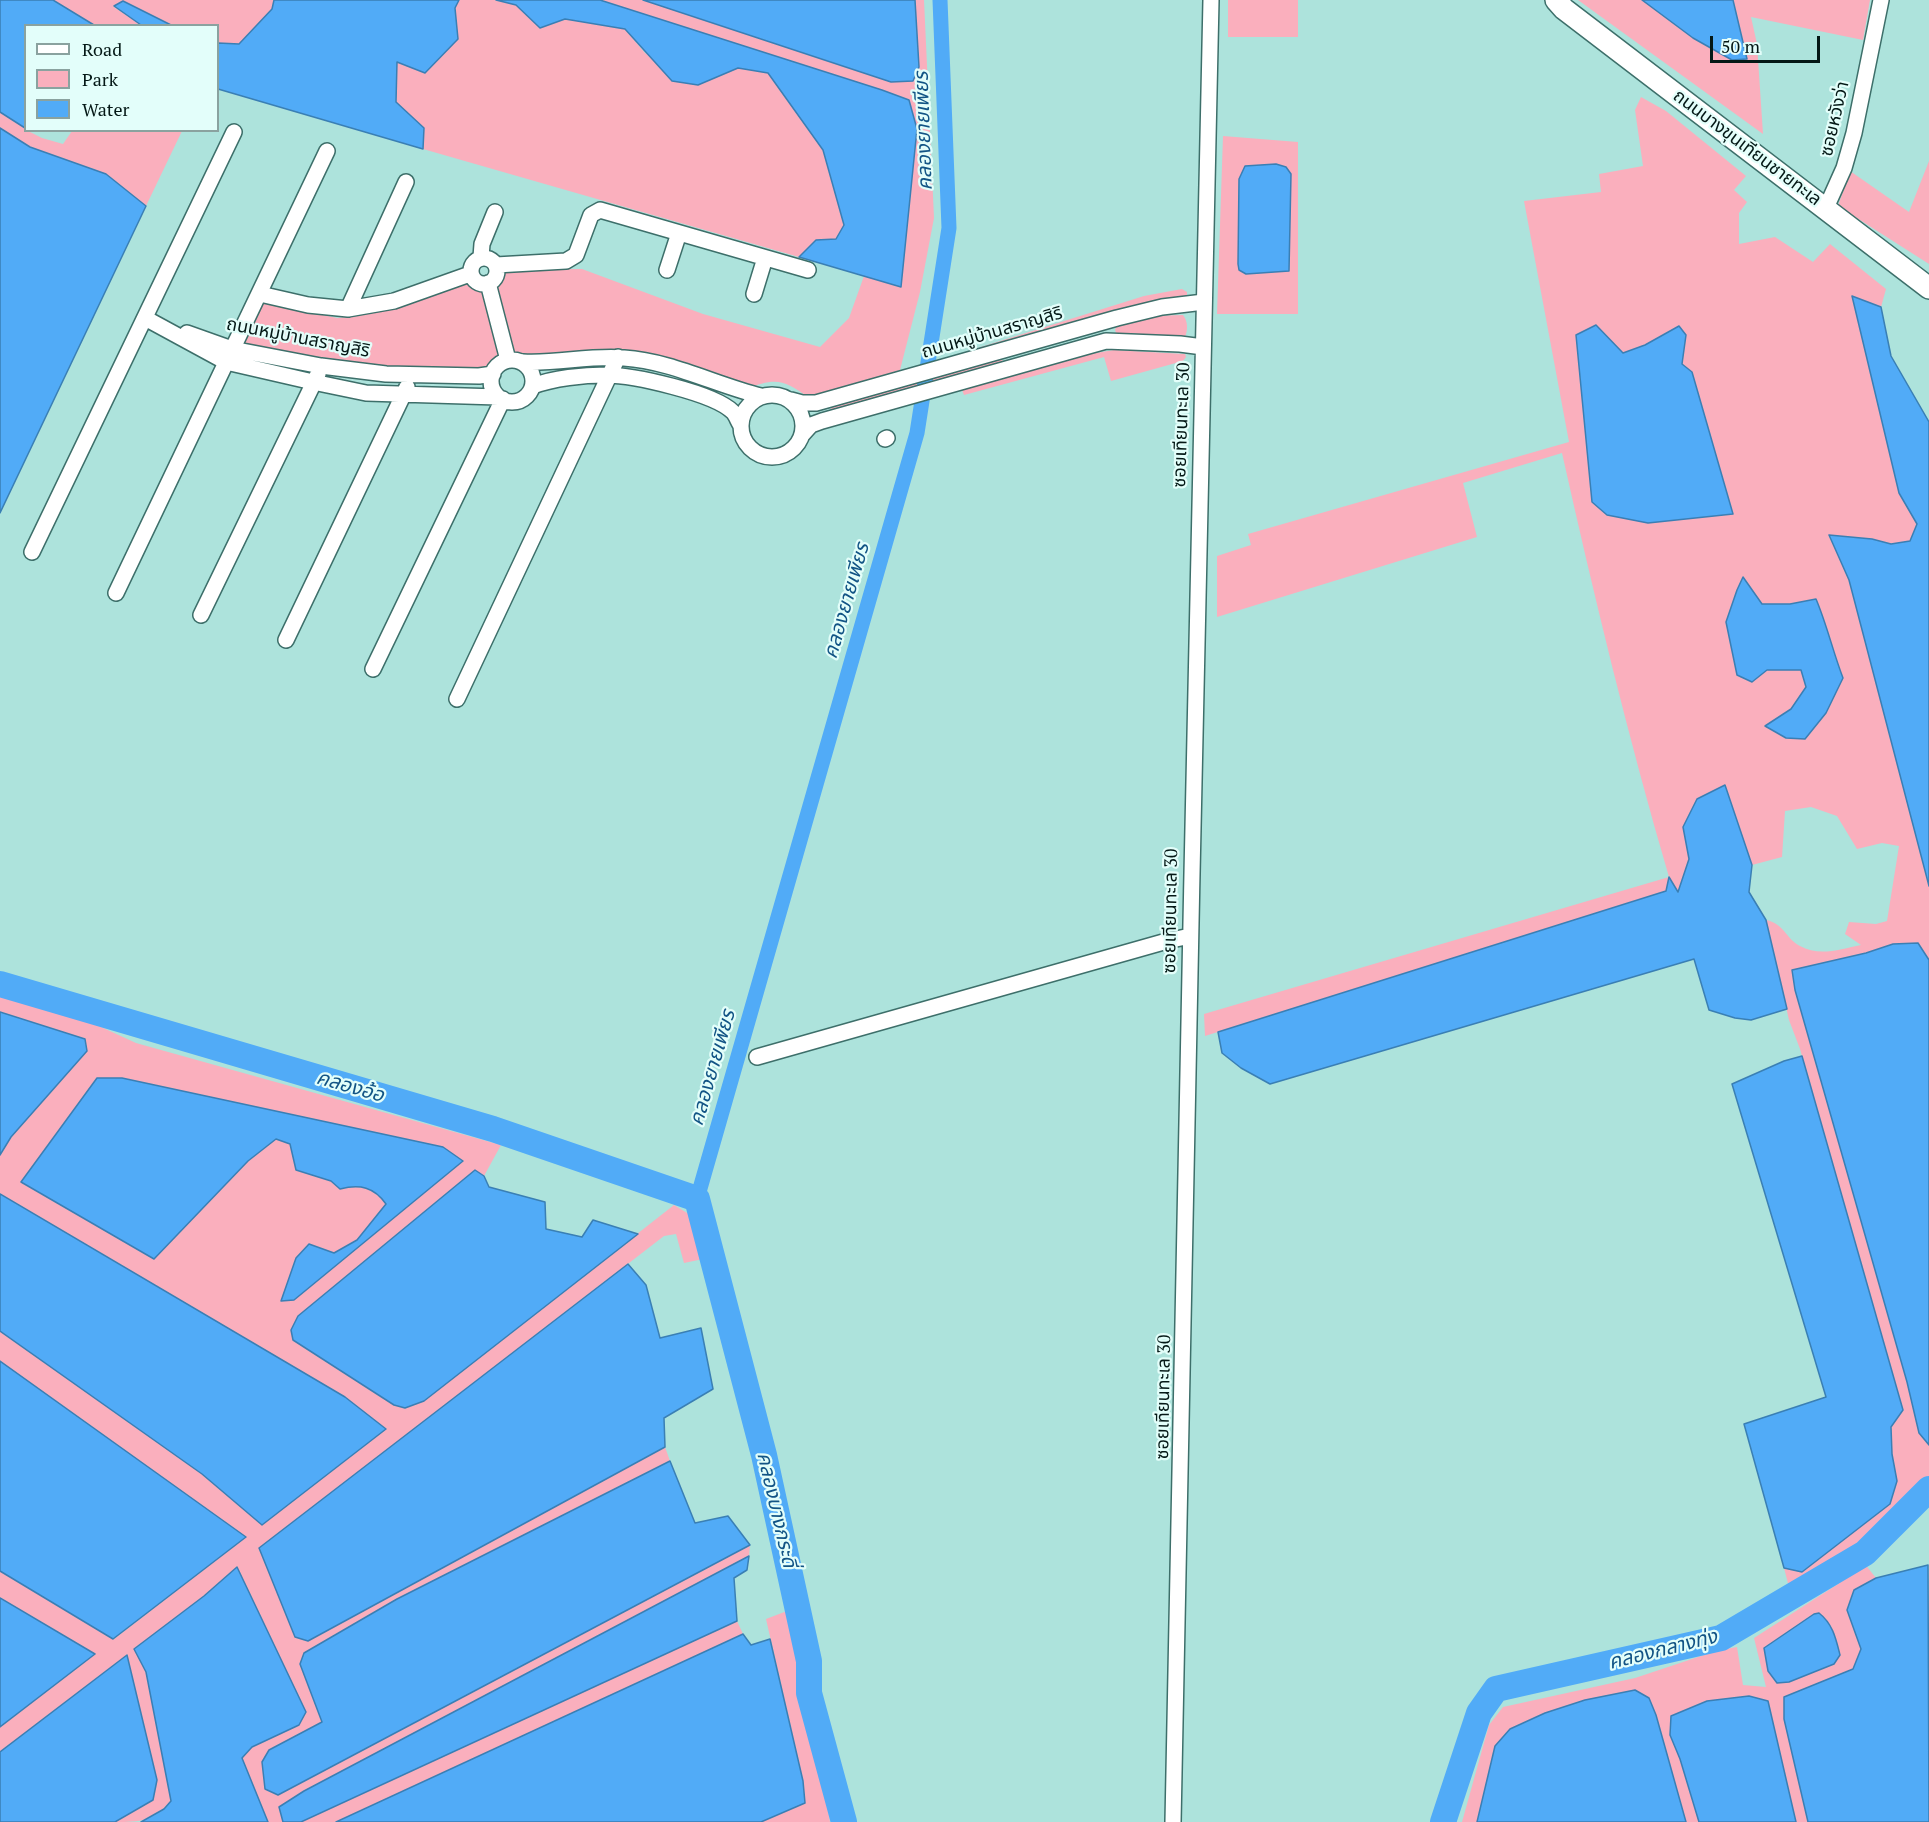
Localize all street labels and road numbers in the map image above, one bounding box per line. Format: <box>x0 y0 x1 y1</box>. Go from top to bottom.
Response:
street label: ซอยหวังว่า <box>1816 79 1854 159</box>
street label: ถนนบางขุนเทียนชายทะเล <box>1669 85 1825 211</box>
street label: ถนนหมู่บ้านสราญสิริ <box>919 303 1065 363</box>
street label: ถนนหมู่บ้านสราญสิริ <box>224 314 372 362</box>
street label: ซอยเทียนทะเล 30 <box>1169 362 1195 488</box>
street label: ซอยเทียนทะเล 30 <box>1159 848 1183 974</box>
street label: ซอยเทียนทะเล 30 <box>1152 1334 1176 1460</box>

